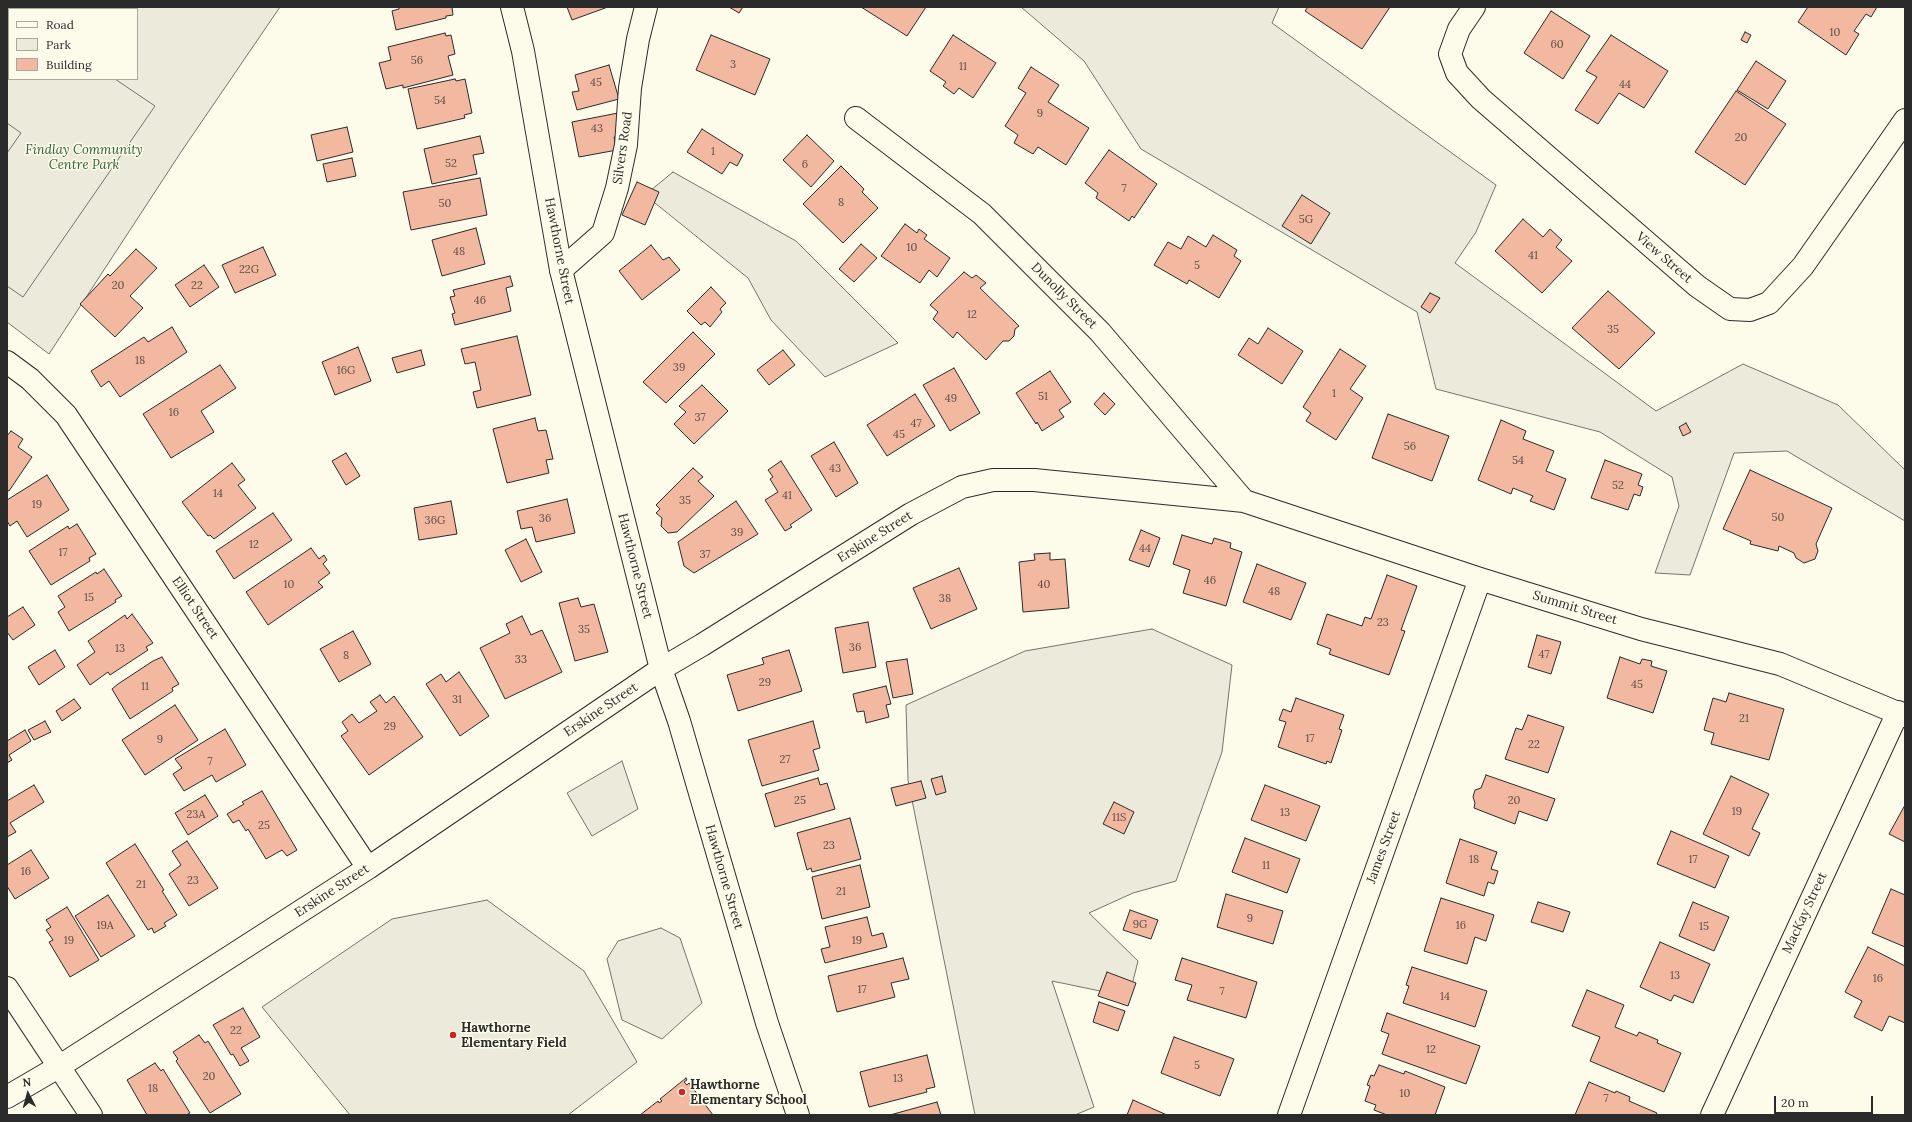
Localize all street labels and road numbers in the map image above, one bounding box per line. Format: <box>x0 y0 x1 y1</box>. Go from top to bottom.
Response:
street label: Silvers Road <box>610 111 636 185</box>
street label: Hawthorne Street <box>541 196 577 306</box>
street label: View Street <box>1633 229 1695 287</box>
street label: Dunolly Street <box>1028 260 1100 332</box>
street label: Erskine Street <box>835 508 915 566</box>
street label: Hawthorne Street <box>614 512 656 620</box>
street label: Elliot Street <box>168 574 222 642</box>
street label: Summit Street <box>1531 588 1619 628</box>
street label: Erskine Street <box>561 680 641 740</box>
street label: James Street <box>1364 808 1404 886</box>
street label: Hawthorne Street <box>702 823 746 931</box>
street label: Erskine Street <box>292 861 372 921</box>
street label: MacKay Street <box>1779 870 1831 956</box>

